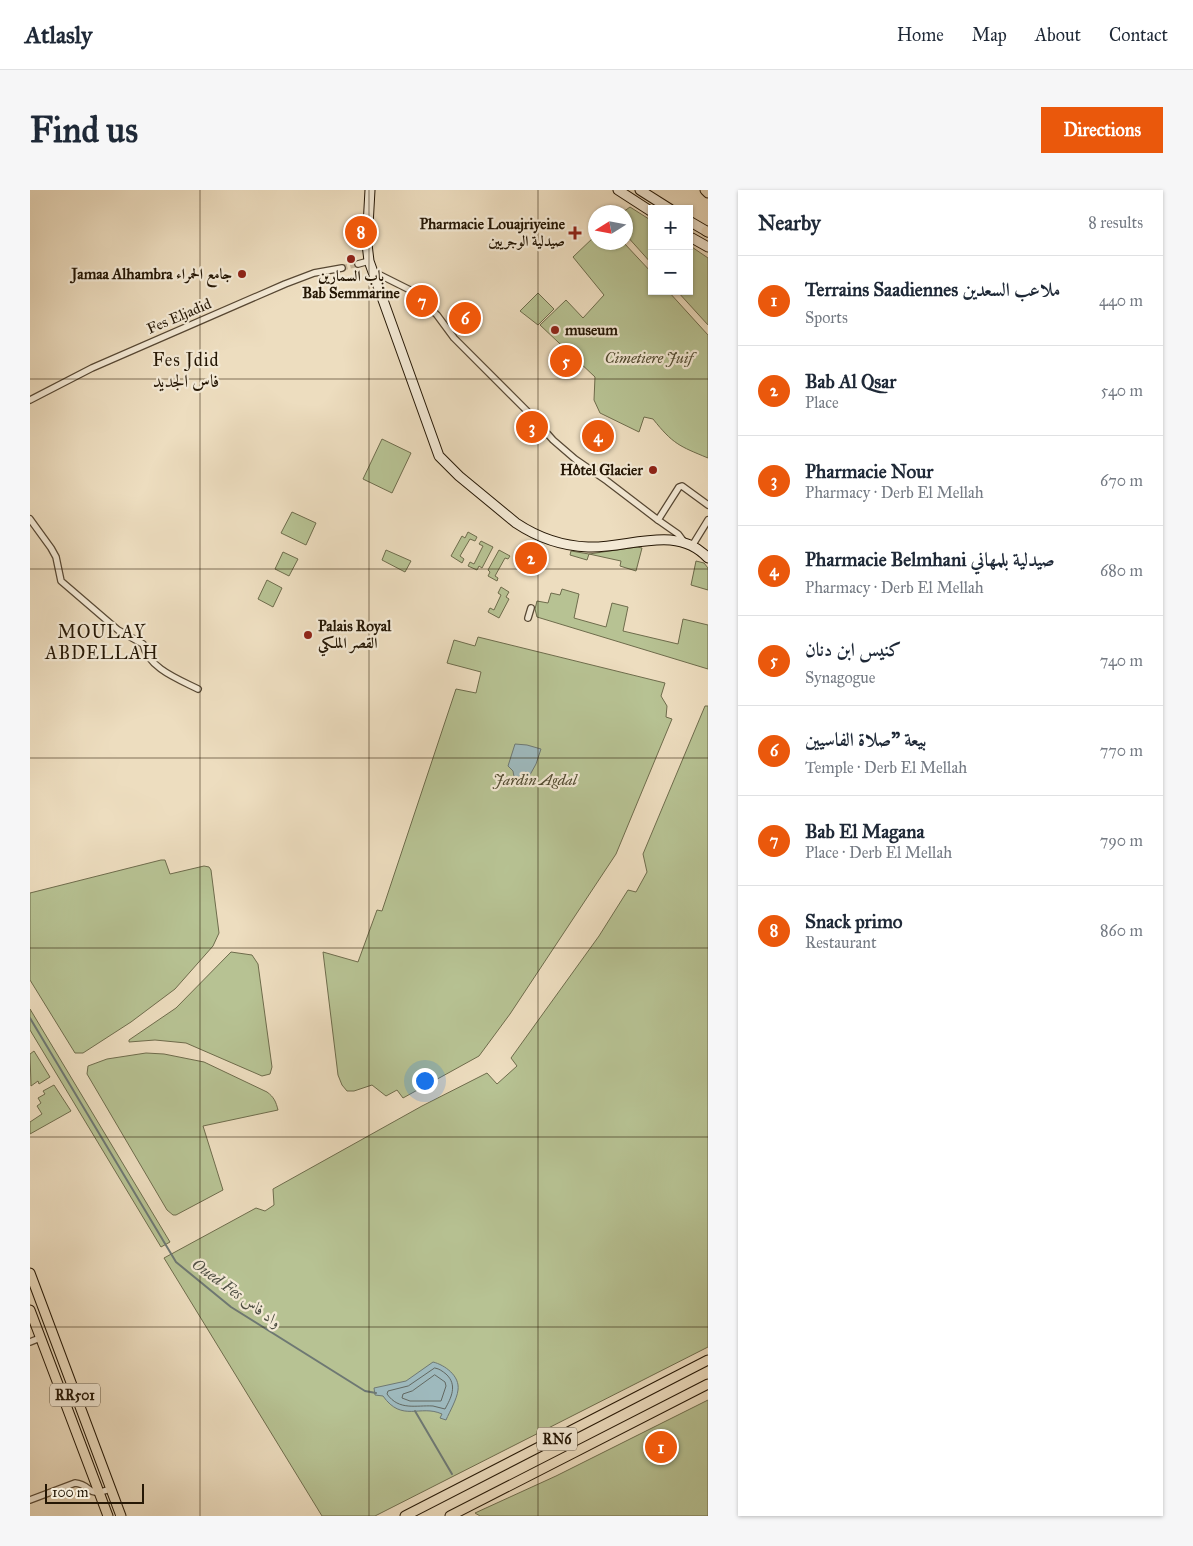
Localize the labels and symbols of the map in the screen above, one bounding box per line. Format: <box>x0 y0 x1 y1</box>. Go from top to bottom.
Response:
north arrow <box>588 205 633 250</box>
pin: 8 <box>345 213 377 251</box>
place label: Pharmacie Louajriyeine صيدلية الوجريين <box>419 215 566 250</box>
marker: Pharmacie Louajriyeine صيدلية الوجريين <box>569 227 581 239</box>
marker: باب السمارين Bab Semmarine <box>345 253 357 265</box>
place label: Jamaa Alhambra جامع الحمراء <box>70 265 232 288</box>
place label: باب السمارين Bab Semmarine <box>302 267 400 302</box>
marker: Jamaa Alhambra جامع الحمراء <box>236 268 248 280</box>
pin: 7 <box>406 282 438 320</box>
street label: Fes Eljadid <box>144 294 214 338</box>
pin: 6 <box>449 299 481 337</box>
place label: museum <box>564 321 618 339</box>
marker: museum <box>549 324 561 336</box>
pin: 5 <box>550 342 582 380</box>
district label: Fes Jdid فاس الجديد <box>152 349 220 392</box>
park label: Cimetiere Juif <box>605 349 697 367</box>
pin: 3 <box>516 408 548 446</box>
pin: 4 <box>582 417 614 455</box>
place label: Hôtel Glacier <box>560 461 643 479</box>
marker: Hôtel Glacier <box>647 464 659 476</box>
pin: 2 <box>515 539 547 577</box>
place label: Palais Royal القصر الملكي <box>318 617 392 657</box>
district label: MOULAY ABDELLAH <box>44 621 159 664</box>
marker: Palais Royal القصر الملكي <box>302 629 314 641</box>
park label: Jardin Agdal <box>492 771 579 789</box>
your location <box>412 1068 438 1094</box>
water label: Oued Fes واد فاس <box>189 1254 285 1332</box>
road number: RR501 <box>50 1384 100 1406</box>
road number: RN6 <box>537 1428 577 1450</box>
pin: 1 <box>645 1428 677 1466</box>
scale bar <box>45 1481 144 1504</box>

